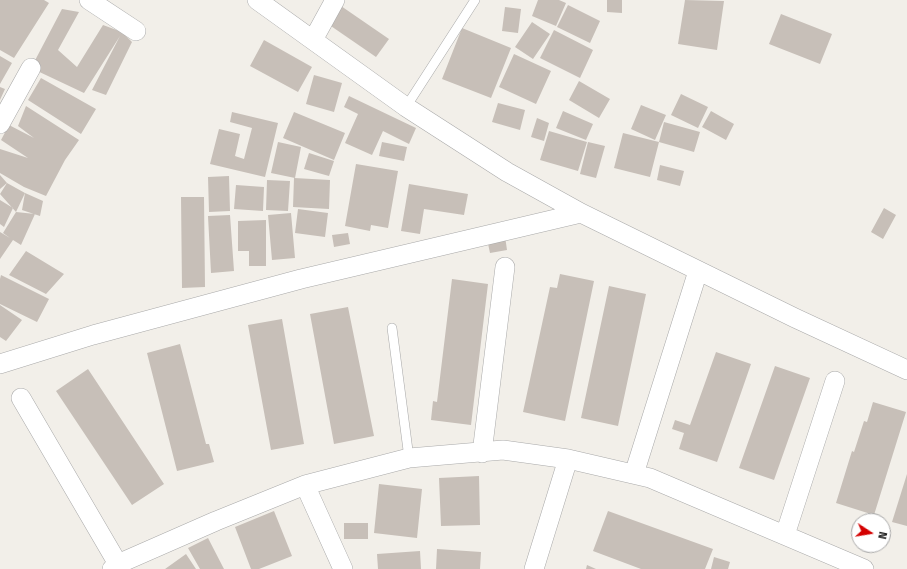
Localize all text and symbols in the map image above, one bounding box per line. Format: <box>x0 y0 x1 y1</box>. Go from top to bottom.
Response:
north arrow <box>851 513 891 553</box>
text: N <box>875 530 889 540</box>

